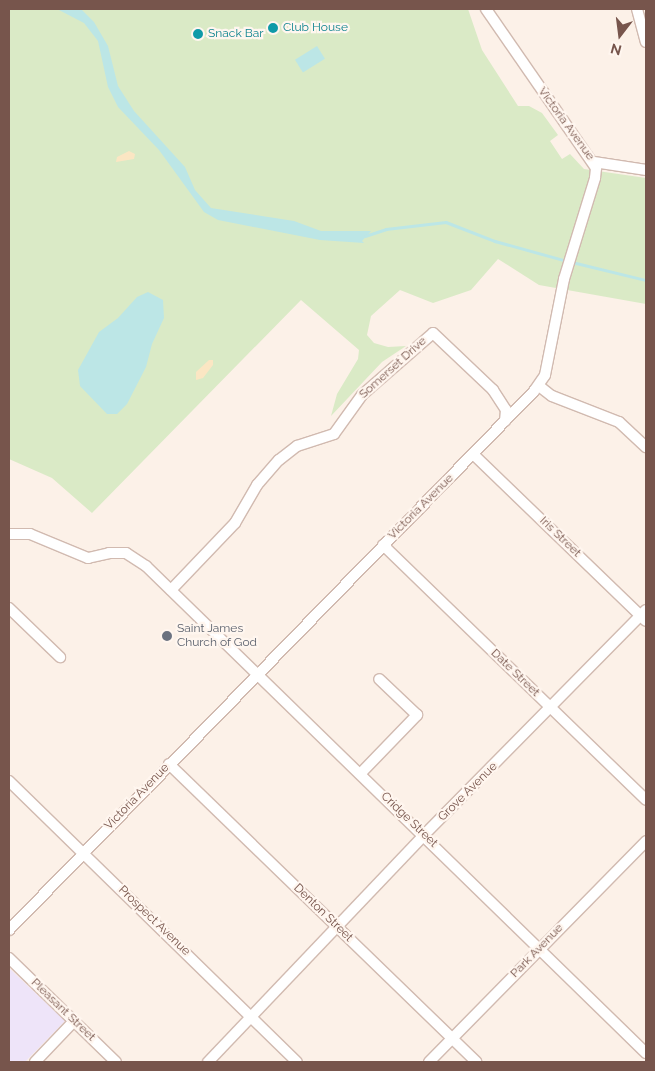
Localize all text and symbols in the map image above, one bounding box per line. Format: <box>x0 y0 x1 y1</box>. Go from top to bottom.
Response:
north arrow <box>595 10 645 60</box>
place label: Club House <box>283 21 348 35</box>
marker: Club House <box>267 22 279 34</box>
place label: Snack Bar <box>208 27 264 41</box>
marker: Snack Bar <box>192 28 204 40</box>
text: N <box>609 40 623 59</box>
street label: Victoria Avenue <box>535 85 597 163</box>
street label: Somerset Drive <box>357 334 429 402</box>
street label: Victoria Avenue <box>385 471 457 543</box>
street label: Iris Street <box>536 514 584 560</box>
place label: Saint James Church of God <box>177 622 257 650</box>
marker: Saint James Church of God <box>161 630 173 642</box>
street label: Date Street <box>488 646 542 700</box>
street label: Grove Avenue <box>435 759 501 825</box>
street label: Victoria Avenue <box>102 761 172 833</box>
street label: Cridge Street <box>378 789 440 851</box>
street label: Denton Street <box>290 881 356 945</box>
street label: Prospect Avenue <box>115 883 193 959</box>
street label: Park Avenue <box>508 921 566 981</box>
street label: Pleasant Street <box>28 976 98 1044</box>

